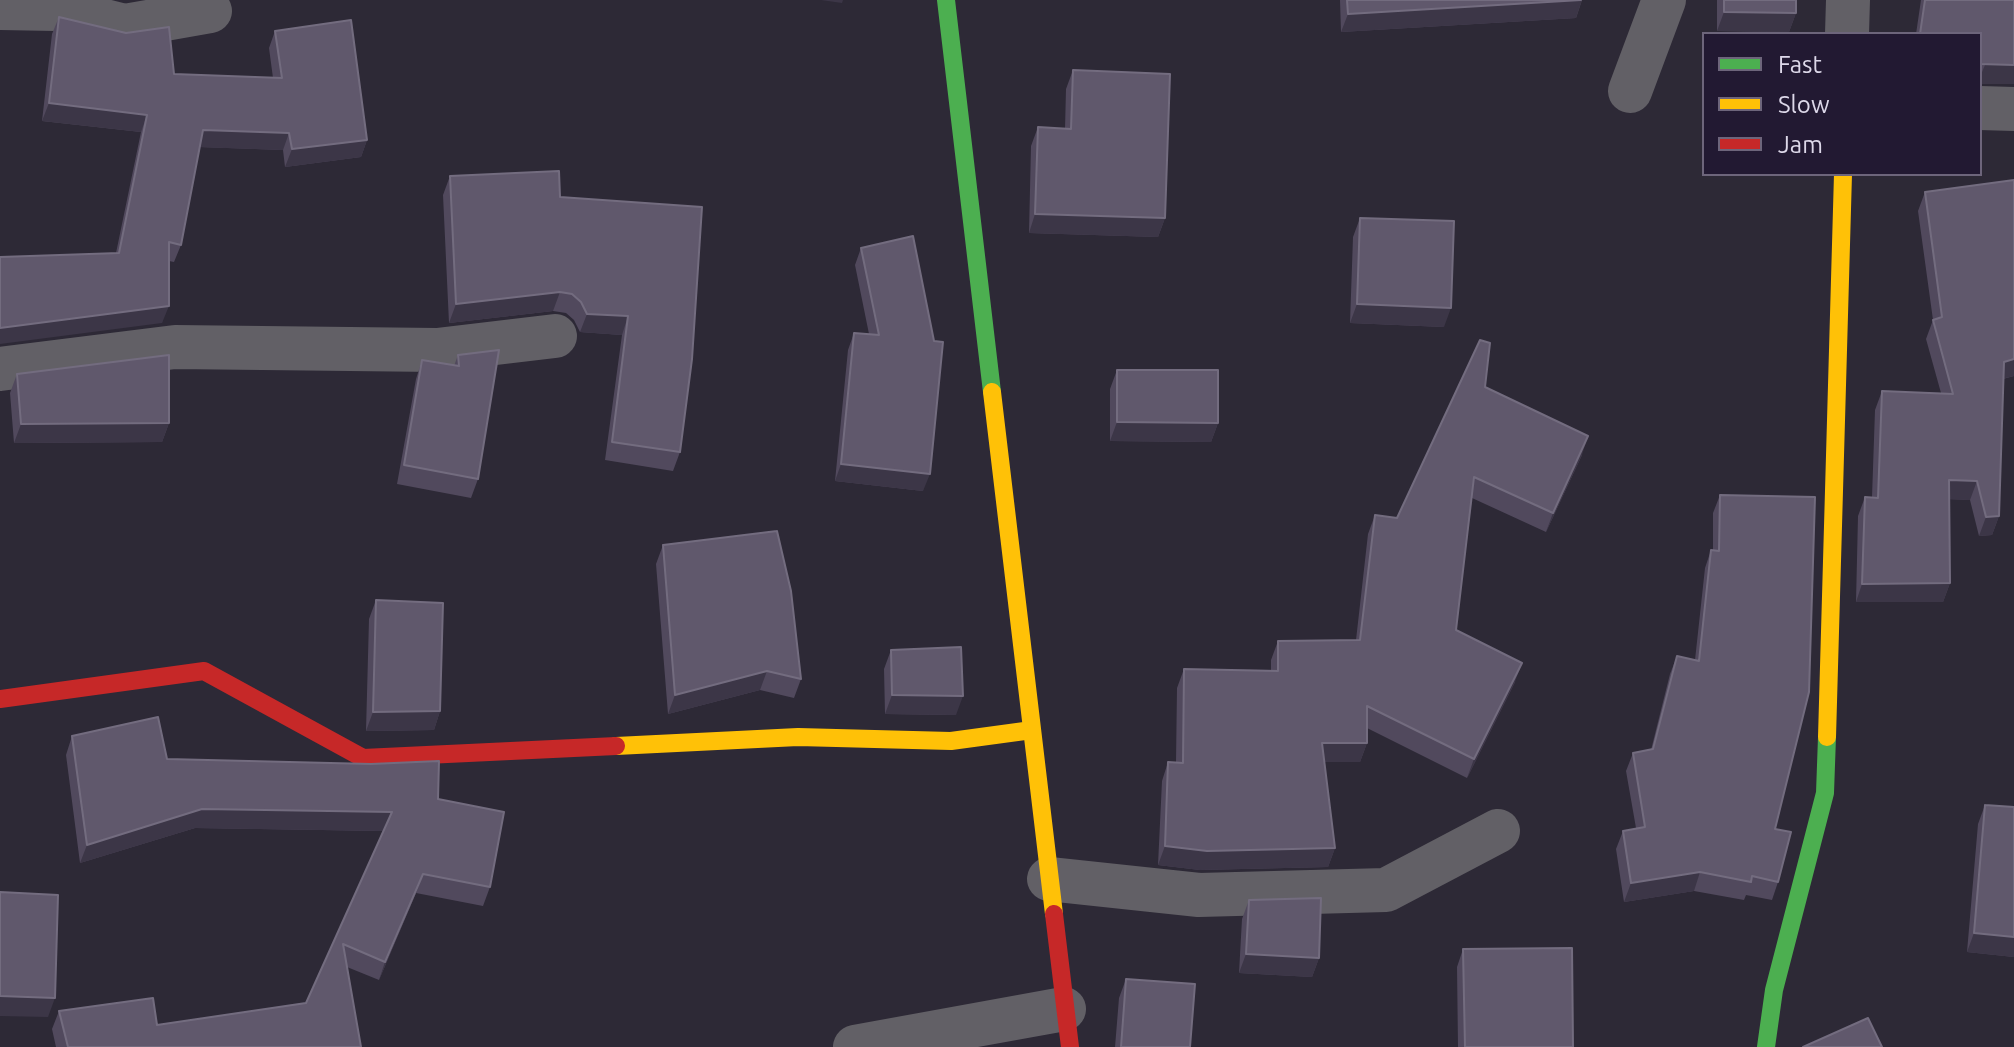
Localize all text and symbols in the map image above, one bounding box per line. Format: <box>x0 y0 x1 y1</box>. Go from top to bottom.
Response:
legend <box>1702 32 1982 176</box>
text: Fast <box>1778 51 1822 78</box>
text: Slow <box>1778 91 1830 118</box>
text: Jam <box>1778 131 1823 158</box>

